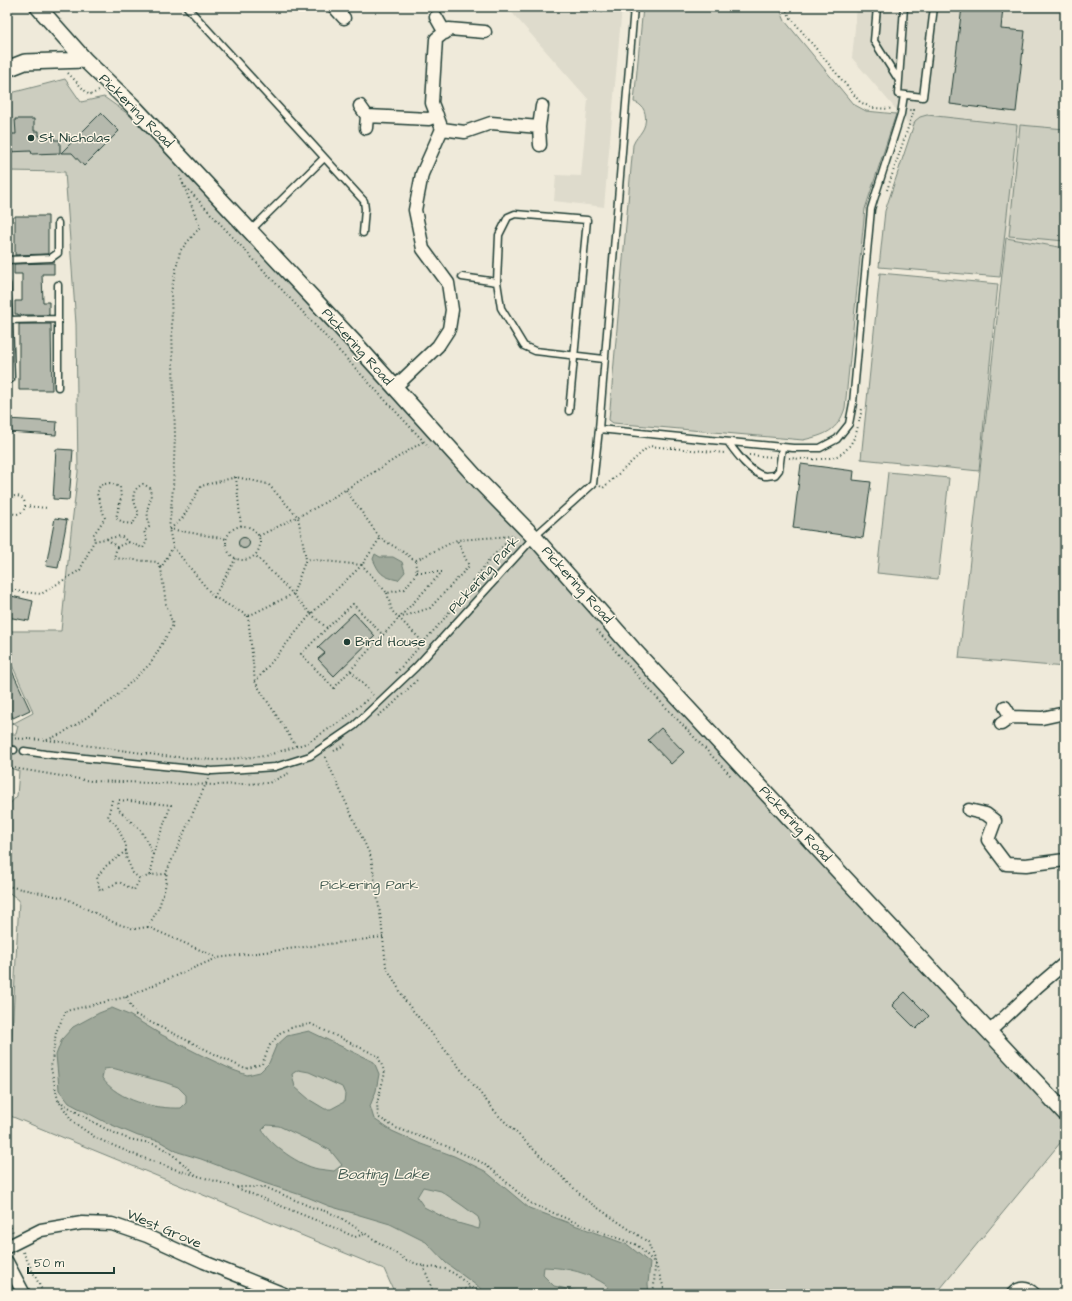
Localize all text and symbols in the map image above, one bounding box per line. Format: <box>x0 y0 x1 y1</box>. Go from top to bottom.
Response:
street label: Pickering Road <box>94 69 178 153</box>
place label: St Nicholas <box>39 128 110 148</box>
marker: St Nicholas <box>26 133 36 143</box>
street label: Pickering Road <box>317 304 397 390</box>
street label: Pickering Park <box>444 532 525 618</box>
street label: Pickering Road <box>537 542 617 628</box>
place label: Bird House <box>355 632 426 652</box>
marker: Bird House <box>342 637 352 647</box>
street label: Pickering Road <box>754 781 836 867</box>
park label: Pickering Park <box>320 875 418 895</box>
water label: Boating Lake <box>337 1164 430 1186</box>
street label: West Grove <box>124 1204 205 1254</box>
scale bar <box>28 1249 114 1275</box>
text: 50 m <box>34 1255 65 1272</box>

